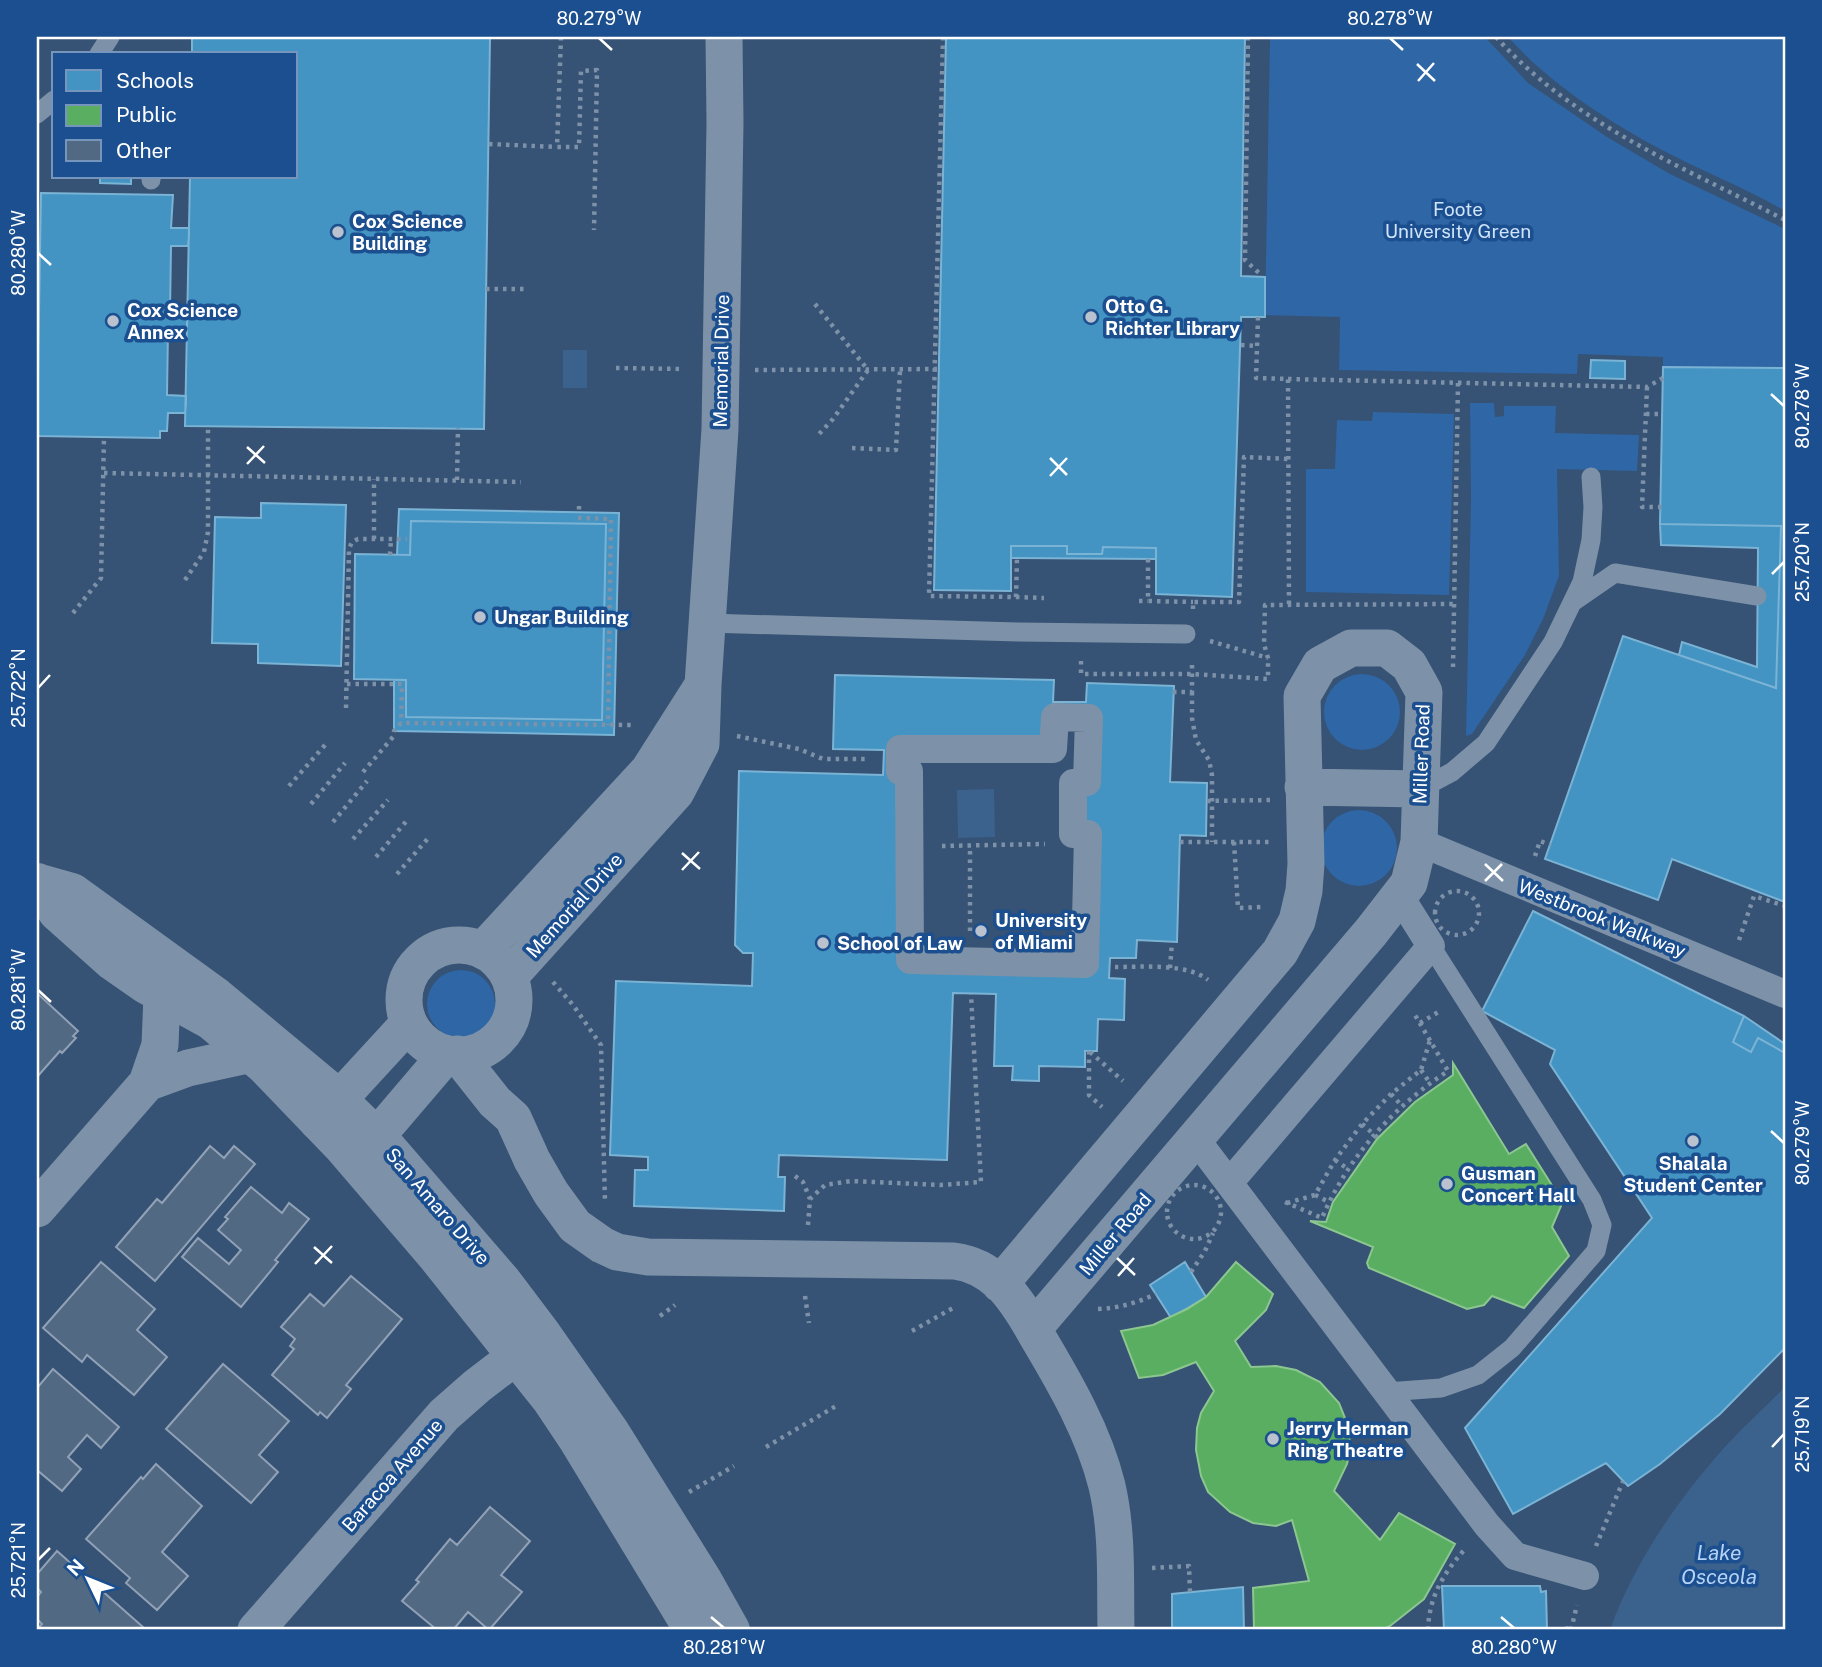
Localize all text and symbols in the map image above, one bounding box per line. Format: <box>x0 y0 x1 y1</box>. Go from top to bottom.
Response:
text: 80.279°W <box>557 8 641 29</box>
text: 80.278°W <box>1347 8 1433 29</box>
legend <box>52 52 298 178</box>
text: Schools <box>116 68 194 93</box>
text: Public <box>116 102 177 127</box>
text: Other <box>116 138 172 163</box>
park label: Foote University Green <box>1385 198 1531 242</box>
text: 80.280°W <box>8 210 29 296</box>
place label: Cox Science Building <box>352 210 463 254</box>
marker: Cox Science Building <box>330 224 346 240</box>
street label: Memorial Drive <box>709 294 733 428</box>
place label: Otto G. Richter Library <box>1105 295 1240 339</box>
place label: Cox Science Annex <box>127 299 238 343</box>
marker: Otto G. Richter Library <box>1083 309 1099 325</box>
marker: Cox Science Annex <box>105 313 121 329</box>
text: 80.278°W <box>1792 363 1813 449</box>
text: 25.720°N <box>1792 522 1813 602</box>
place label: Ungar Building <box>494 606 629 628</box>
marker: Ungar Building <box>472 609 488 625</box>
text: 25.722°N <box>8 648 29 728</box>
street label: Miller Road <box>1408 704 1434 804</box>
street label: Memorial Drive <box>521 848 627 962</box>
street label: Westbrook Walkway <box>1515 874 1689 962</box>
place label: University of Miami <box>995 909 1087 953</box>
marker: University of Miami <box>973 923 989 939</box>
place label: School of Law <box>837 932 963 954</box>
marker: School of Law <box>815 935 831 951</box>
text: 80.281°W <box>8 949 29 1031</box>
text: 80.279°W <box>1792 1101 1813 1185</box>
marker: Shalala Student Center <box>1685 1133 1701 1149</box>
street label: San Amaro Drive <box>381 1143 495 1269</box>
place label: Shalala Student Center <box>1623 1152 1763 1196</box>
place label: Gusman Concert Hall <box>1461 1162 1576 1206</box>
marker: Gusman Concert Hall <box>1439 1176 1455 1192</box>
street label: Miller Road <box>1074 1189 1156 1279</box>
text: 25.719°N <box>1792 1395 1813 1473</box>
street label: Baracoa Avenue <box>337 1414 447 1536</box>
place label: Jerry Herman Ring Theatre <box>1287 1417 1408 1461</box>
marker: Jerry Herman Ring Theatre <box>1265 1431 1281 1447</box>
text: 25.721°N <box>8 1522 29 1598</box>
water label: Lake Osceola <box>1681 1540 1757 1589</box>
north arrow <box>52 1544 122 1614</box>
text: N <box>62 1554 89 1580</box>
text: 80.281°W <box>683 1637 765 1658</box>
text: 80.280°W <box>1471 1637 1557 1658</box>

